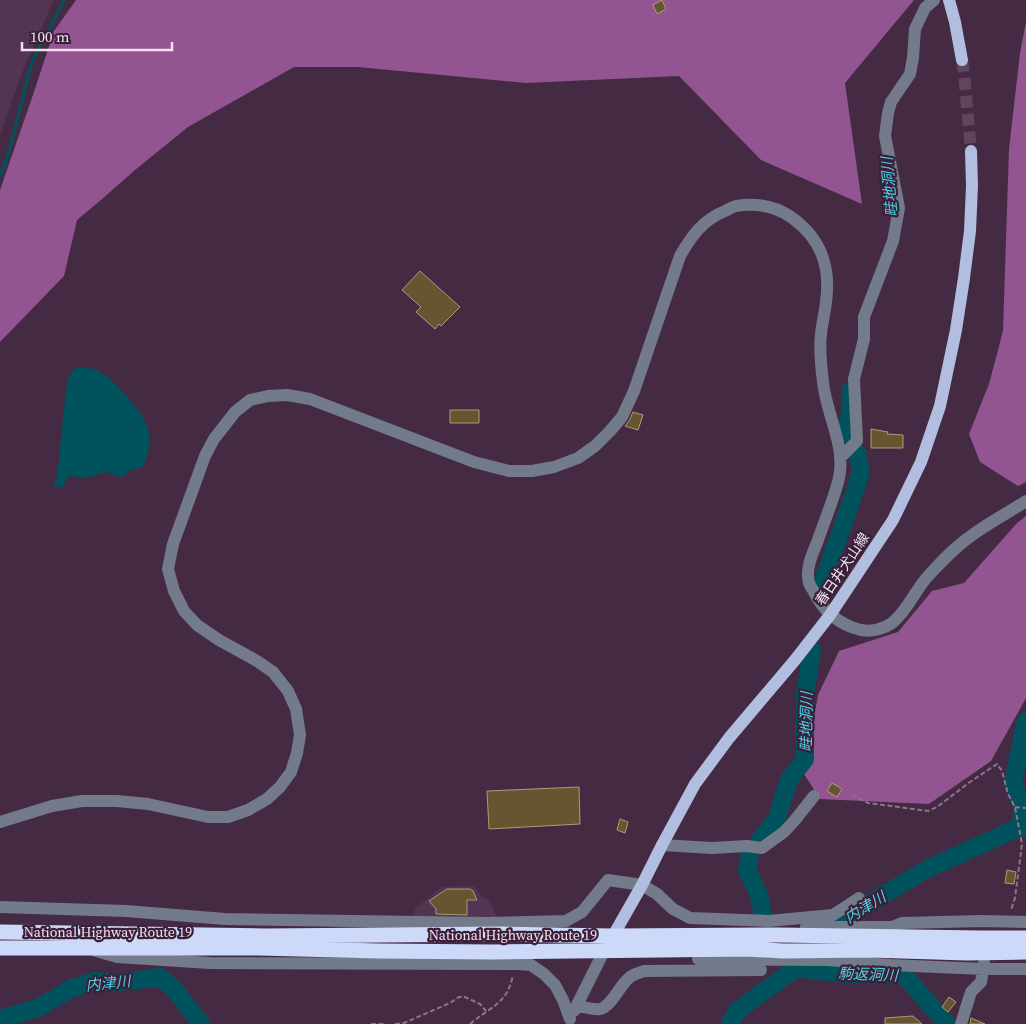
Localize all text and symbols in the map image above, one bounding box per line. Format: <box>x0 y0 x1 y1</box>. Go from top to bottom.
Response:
scale bar <box>22 20 172 52</box>
text: 100 m <box>30 26 70 47</box>
water label: 畦地洞川 <box>876 154 902 218</box>
street label: 春日井犬山線 <box>810 529 874 609</box>
water label: 畦地洞川 <box>795 690 817 752</box>
water label: 内津川 <box>840 885 891 928</box>
street label: National Highway Route 19 <box>24 922 192 942</box>
street label: National Highway Route 19 <box>429 925 597 945</box>
water label: 駒返洞川 <box>838 962 900 986</box>
water label: 内津川 <box>85 970 133 996</box>

